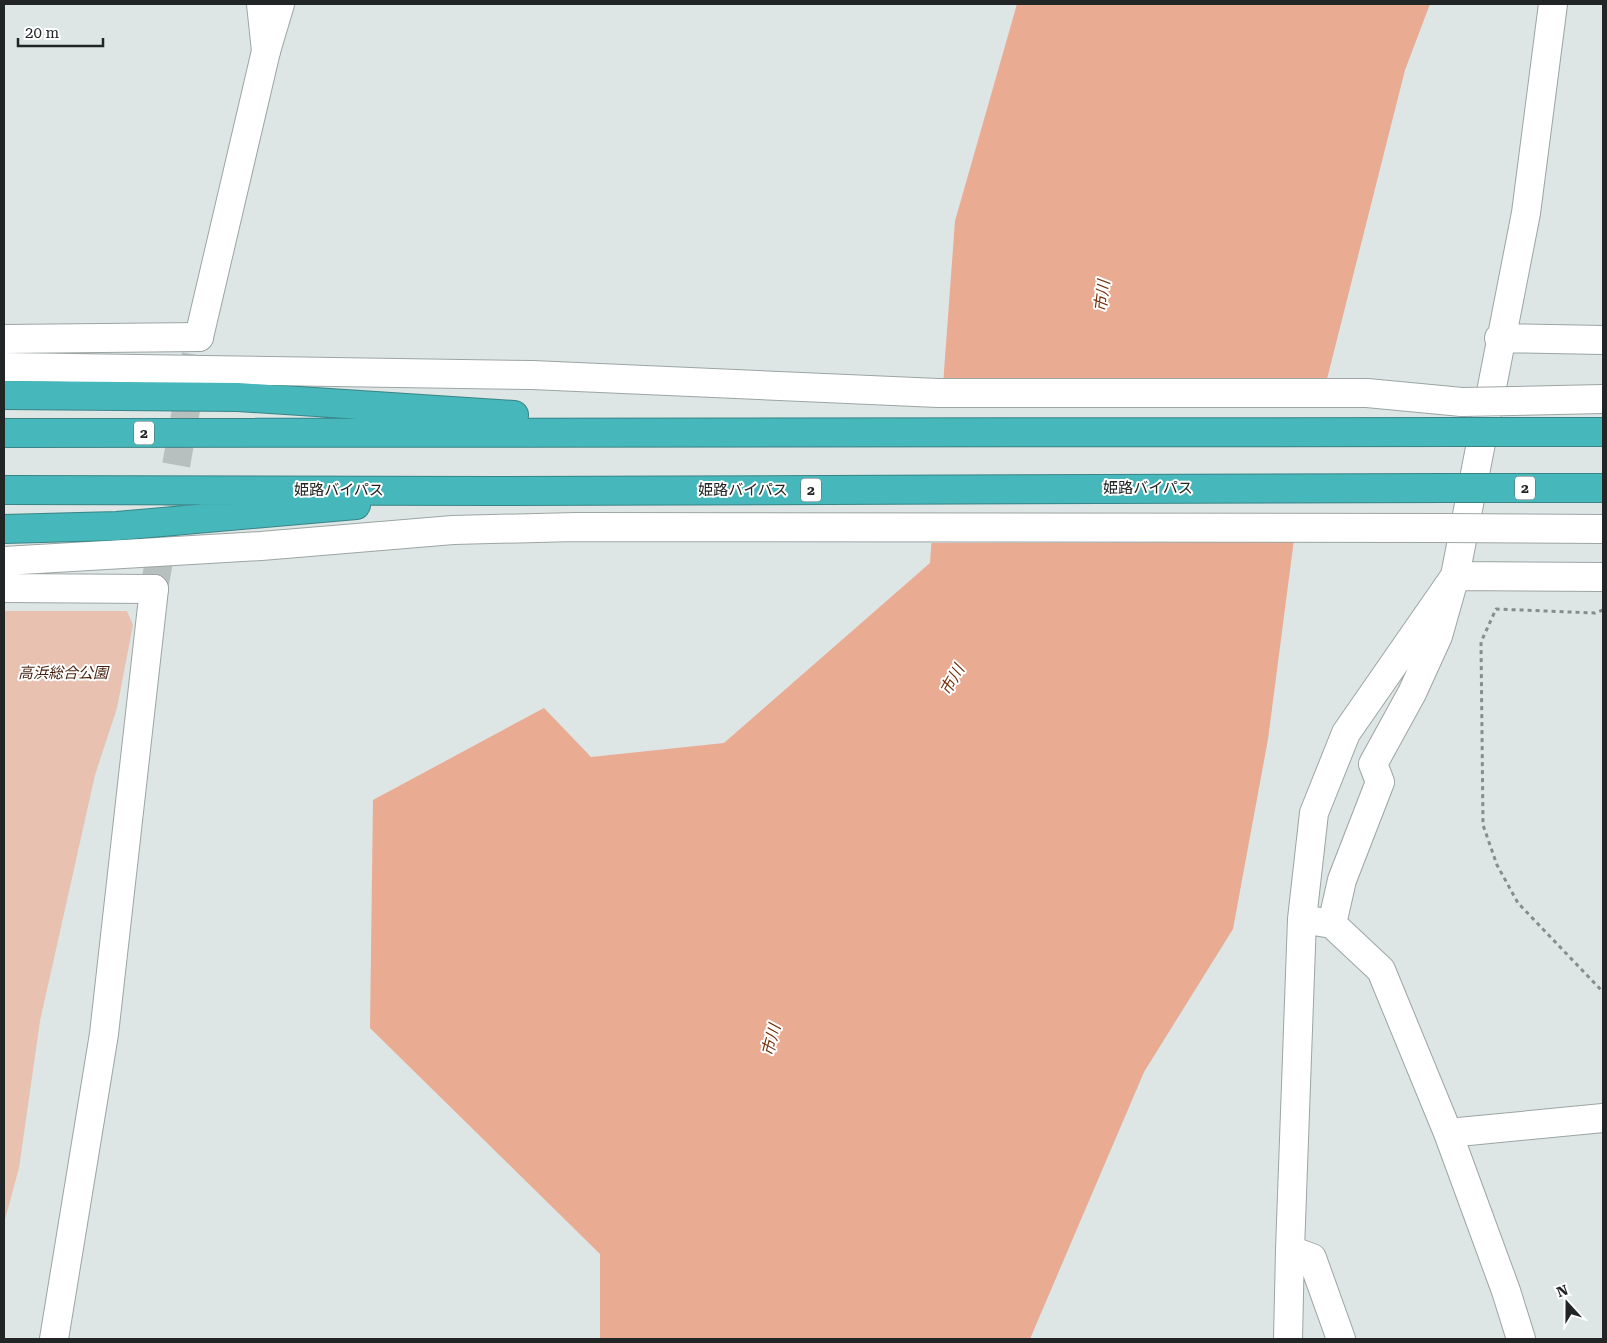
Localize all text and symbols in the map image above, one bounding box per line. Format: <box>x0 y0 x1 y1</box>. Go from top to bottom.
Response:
scale bar <box>18 15 102 47</box>
text: 20 m <box>25 24 60 42</box>
water label: 市川 <box>1091 277 1114 313</box>
road number: 2 <box>134 422 154 444</box>
road number: 2 <box>1515 476 1535 499</box>
road number: 2 <box>801 478 821 502</box>
street label: 姫路バイパス <box>1103 479 1193 497</box>
street label: 姫路バイパス <box>294 481 384 499</box>
street label: 姫路バイパス <box>698 481 788 499</box>
water label: 市川 <box>936 660 969 699</box>
park label: 高浜総合公園 <box>18 664 110 682</box>
water label: 市川 <box>758 1020 785 1058</box>
north arrow <box>1542 1278 1592 1328</box>
text: N <box>1554 1281 1570 1300</box>

